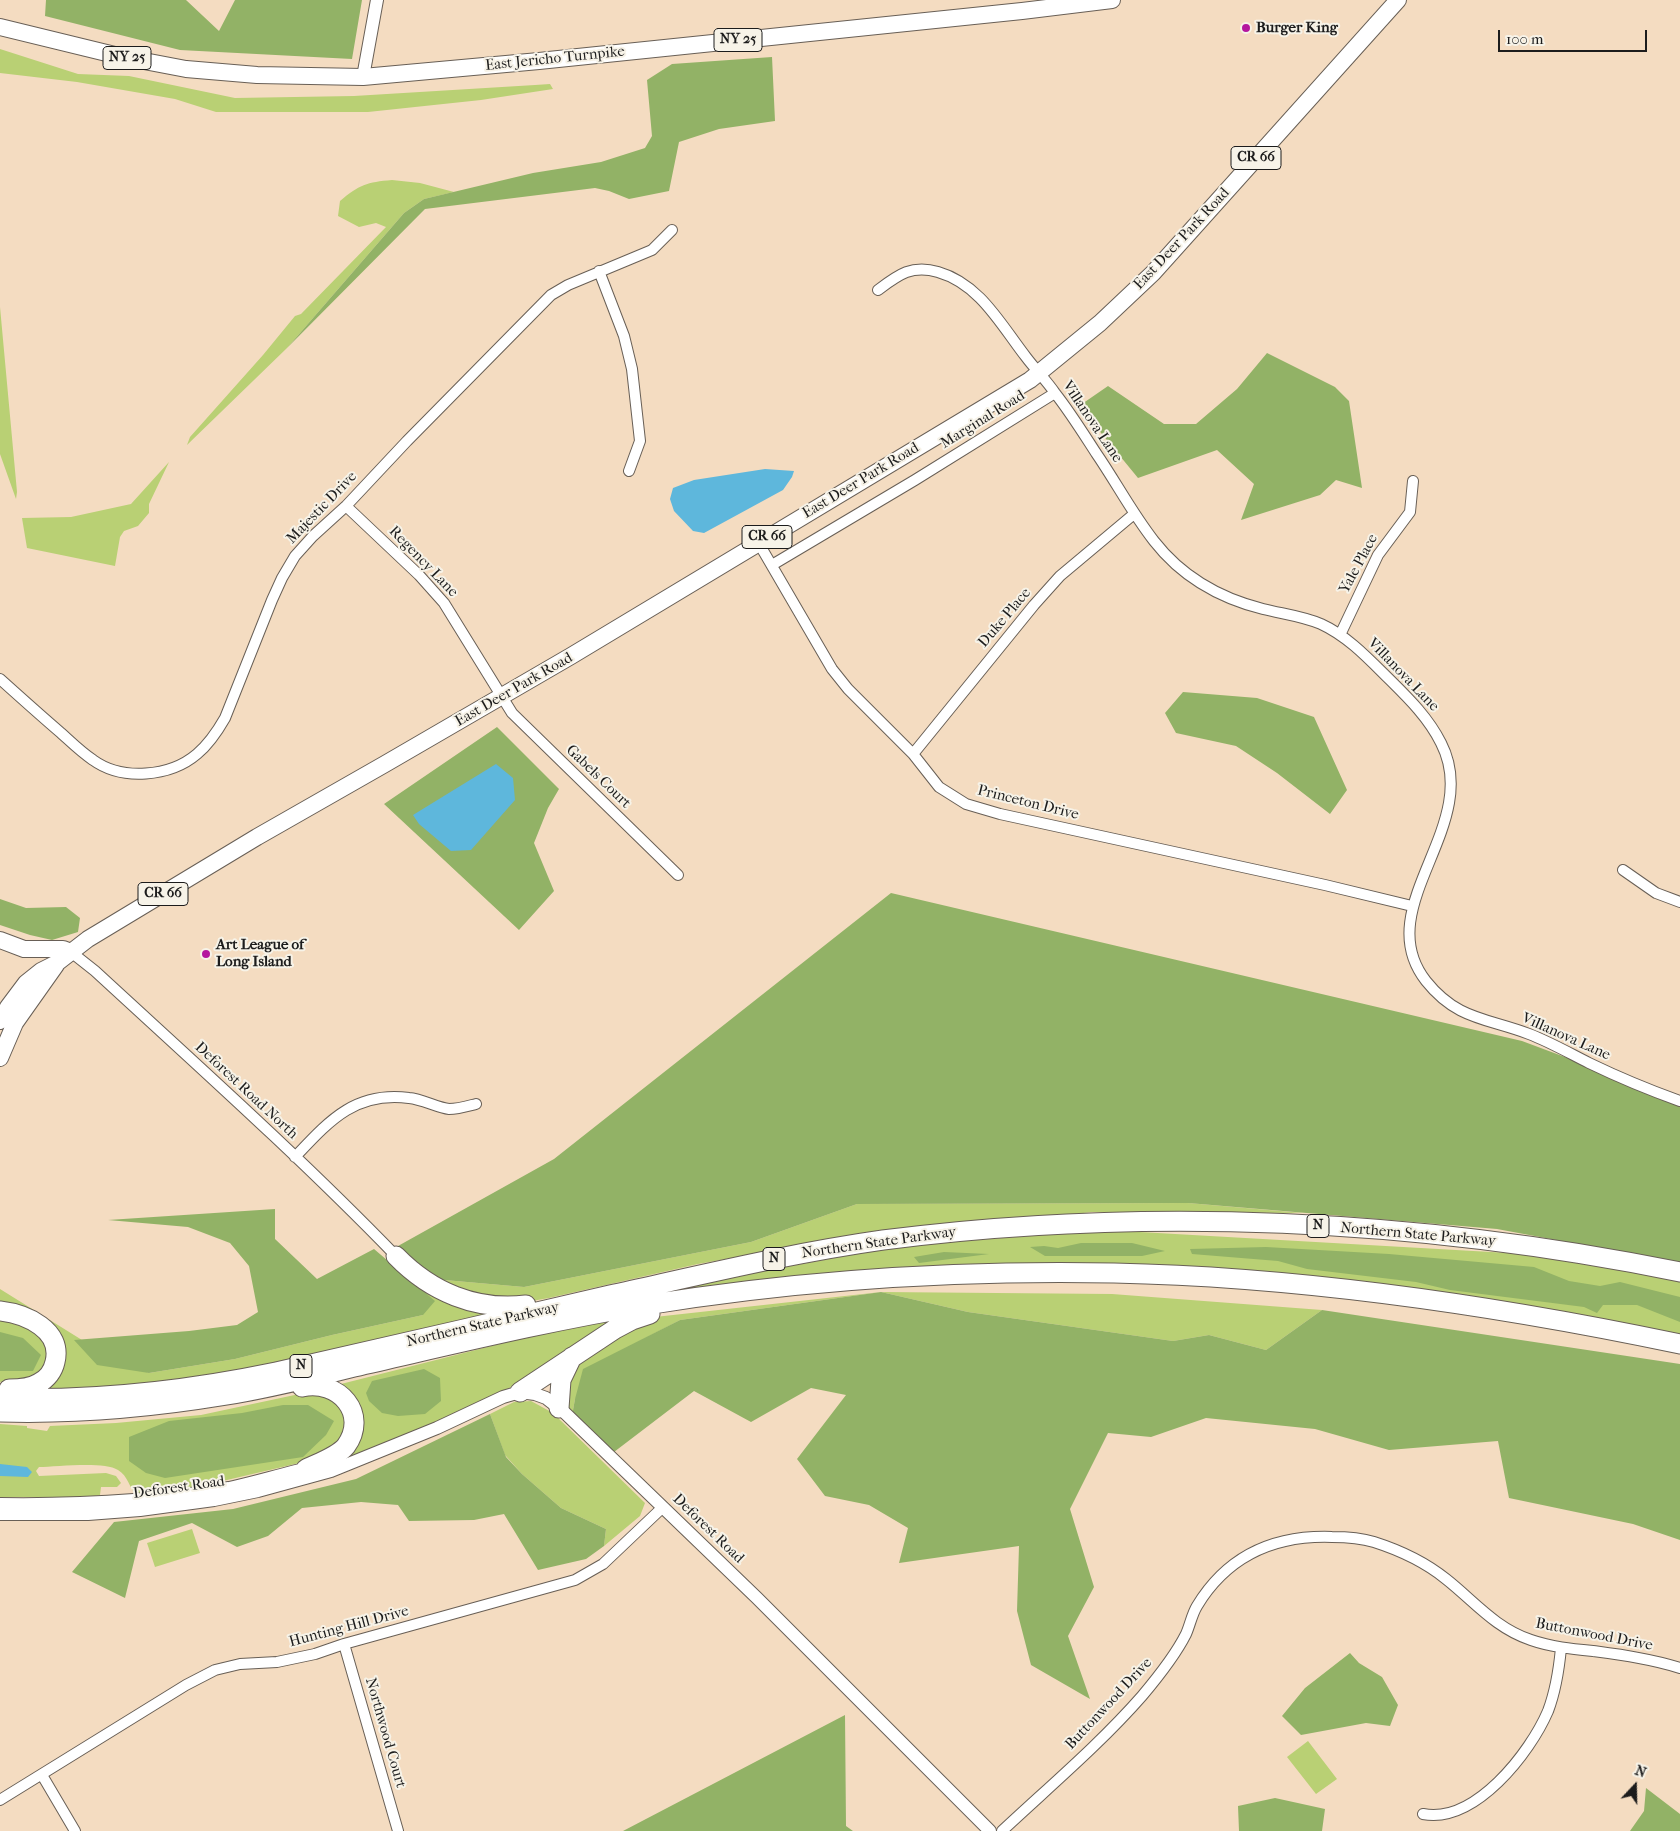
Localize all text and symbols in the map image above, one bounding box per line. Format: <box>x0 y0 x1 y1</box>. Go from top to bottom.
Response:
place label: Burger King <box>1256 19 1338 37</box>
scale bar <box>1500 20 1649 52</box>
marker: Burger King <box>1240 22 1252 34</box>
road number: NY 25 <box>714 28 762 52</box>
text: 100 m <box>1506 30 1544 48</box>
street label: East Jericho Turnpike <box>484 43 626 75</box>
road number: NY 25 <box>103 46 151 70</box>
road number: CR 66 <box>1231 146 1281 170</box>
street label: East Deer Park Road <box>1130 184 1234 294</box>
street label: Villanova Lane <box>1058 378 1126 466</box>
street label: Marginal Road <box>938 387 1028 453</box>
street label: East Deer Park Road <box>800 439 922 523</box>
street label: Majestic Drive <box>283 468 361 548</box>
street label: Regency Lane <box>385 523 461 601</box>
road number: CR 66 <box>742 526 792 548</box>
street label: Yale Place <box>1336 531 1382 597</box>
street label: Duke Place <box>975 585 1035 651</box>
street label: Villanova Lane <box>1364 635 1442 715</box>
street label: East Deer Park Road <box>452 649 576 731</box>
street label: Gabels Court <box>562 742 634 812</box>
street label: Princeton Drive <box>975 782 1081 824</box>
road number: CR 66 <box>138 882 188 906</box>
place label: Art League of Long Island <box>216 936 304 971</box>
marker: Art League of Long Island <box>200 948 212 960</box>
street label: Villanova Lane <box>1519 1009 1613 1065</box>
street label: Deforest Road North <box>191 1039 301 1143</box>
road number: N <box>1307 1214 1329 1238</box>
street label: Northern State Parkway <box>1339 1219 1497 1251</box>
street label: Northern State Parkway <box>800 1223 958 1263</box>
road number: N <box>763 1248 785 1270</box>
street label: Northern State Parkway <box>405 1299 561 1351</box>
road number: N <box>290 1354 312 1378</box>
street label: Deforest Road <box>132 1473 226 1503</box>
street label: Deforest Road <box>669 1490 747 1568</box>
street label: Hunting Hill Drive <box>287 1602 411 1652</box>
street label: Buttonwood Drive <box>1534 1615 1654 1655</box>
street label: Buttonwood Drive <box>1062 1654 1156 1754</box>
street label: Northwood Court <box>361 1676 409 1790</box>
north arrow <box>1610 1761 1660 1811</box>
text: N <box>1633 1762 1649 1781</box>

